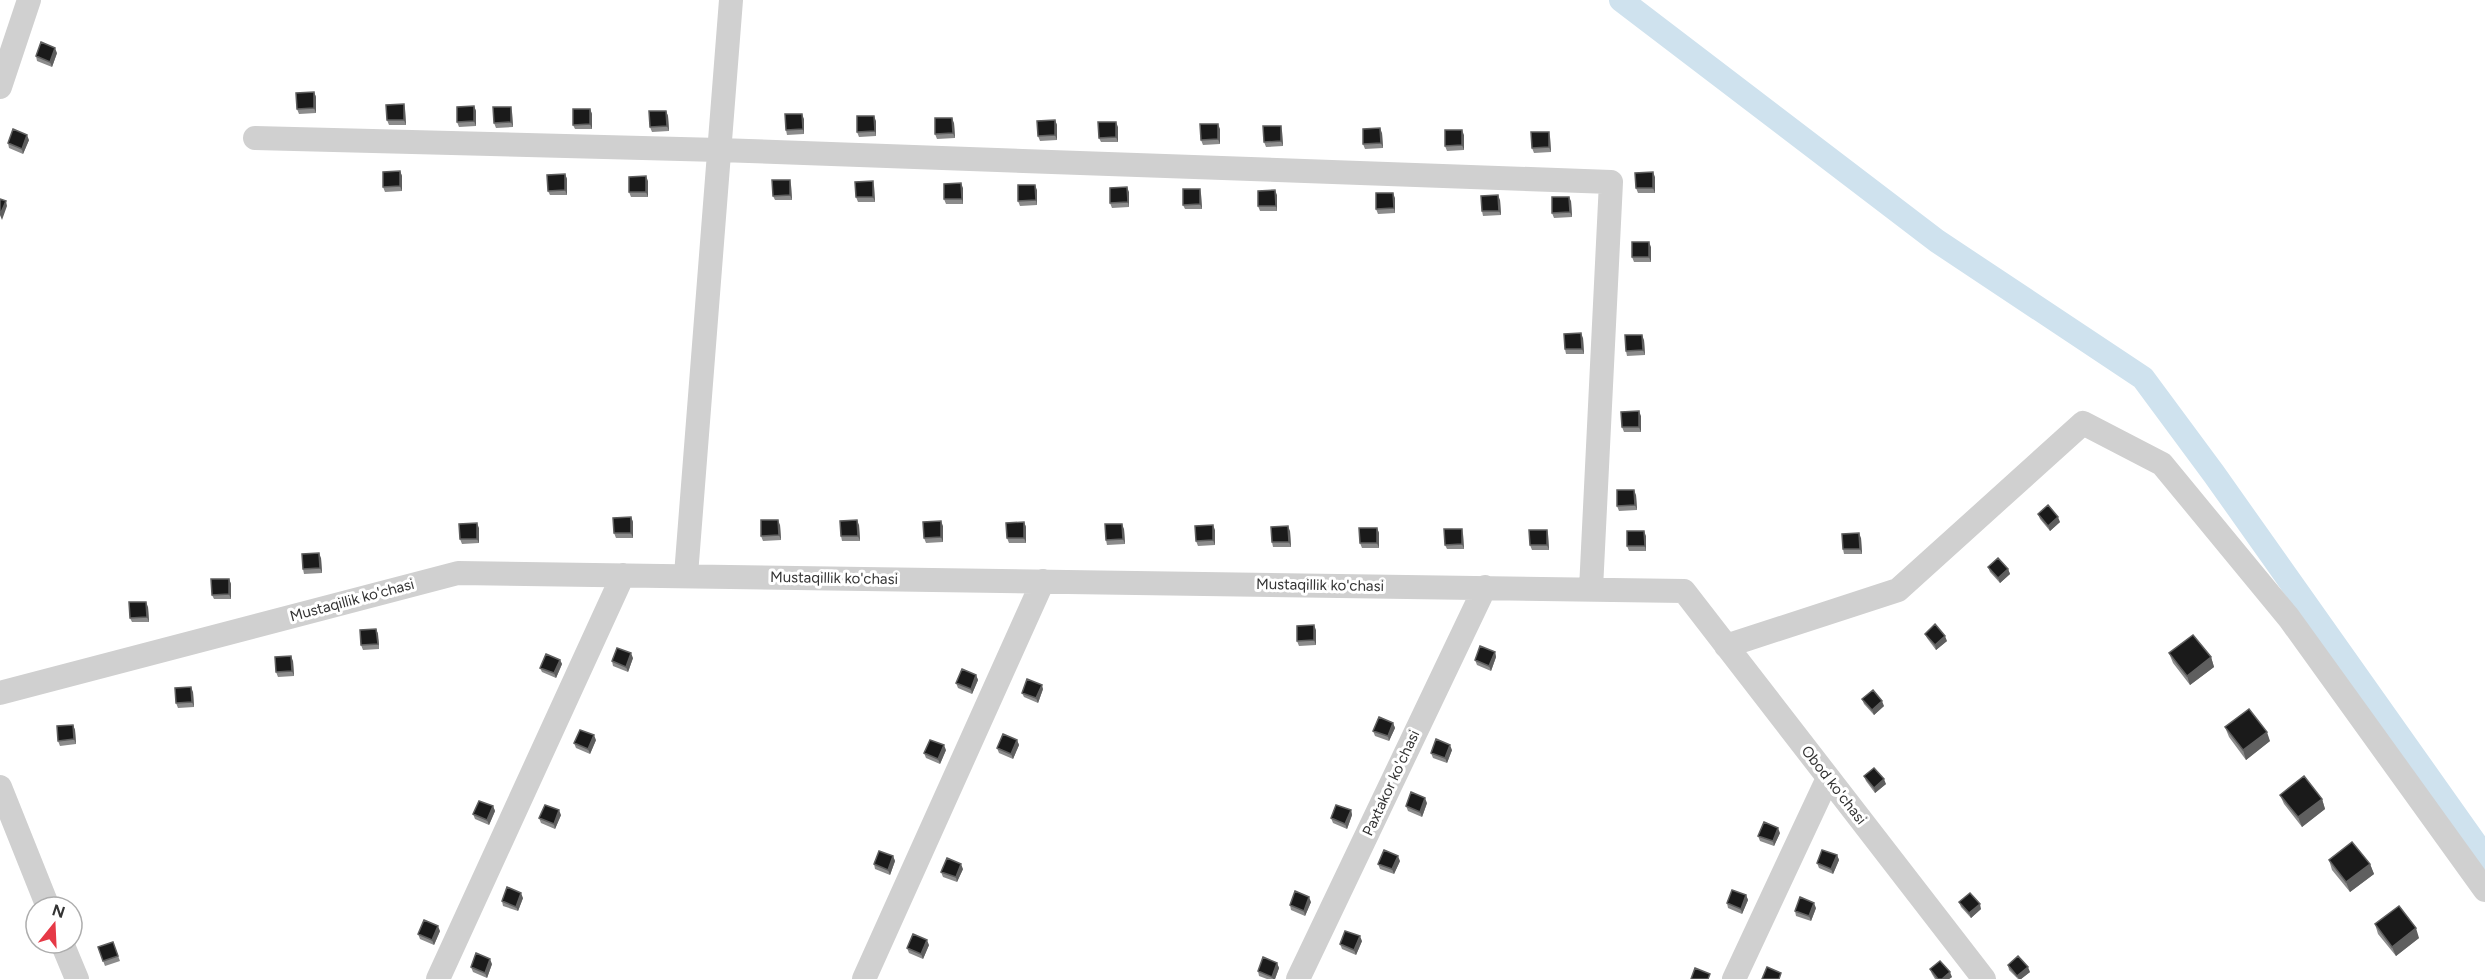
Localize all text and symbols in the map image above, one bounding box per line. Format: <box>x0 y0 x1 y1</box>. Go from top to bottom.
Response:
street label: Mustaqillik ko'chasi <box>770 568 898 588</box>
street label: Mustaqillik ko'chasi <box>288 575 416 625</box>
street label: Mustaqillik ko'chasi <box>1256 575 1384 595</box>
street label: Paxtakor ko'chasi <box>1359 727 1423 839</box>
street label: Obod ko'chasi <box>1798 742 1870 828</box>
north arrow <box>24 895 84 955</box>
text: N <box>50 900 67 922</box>

